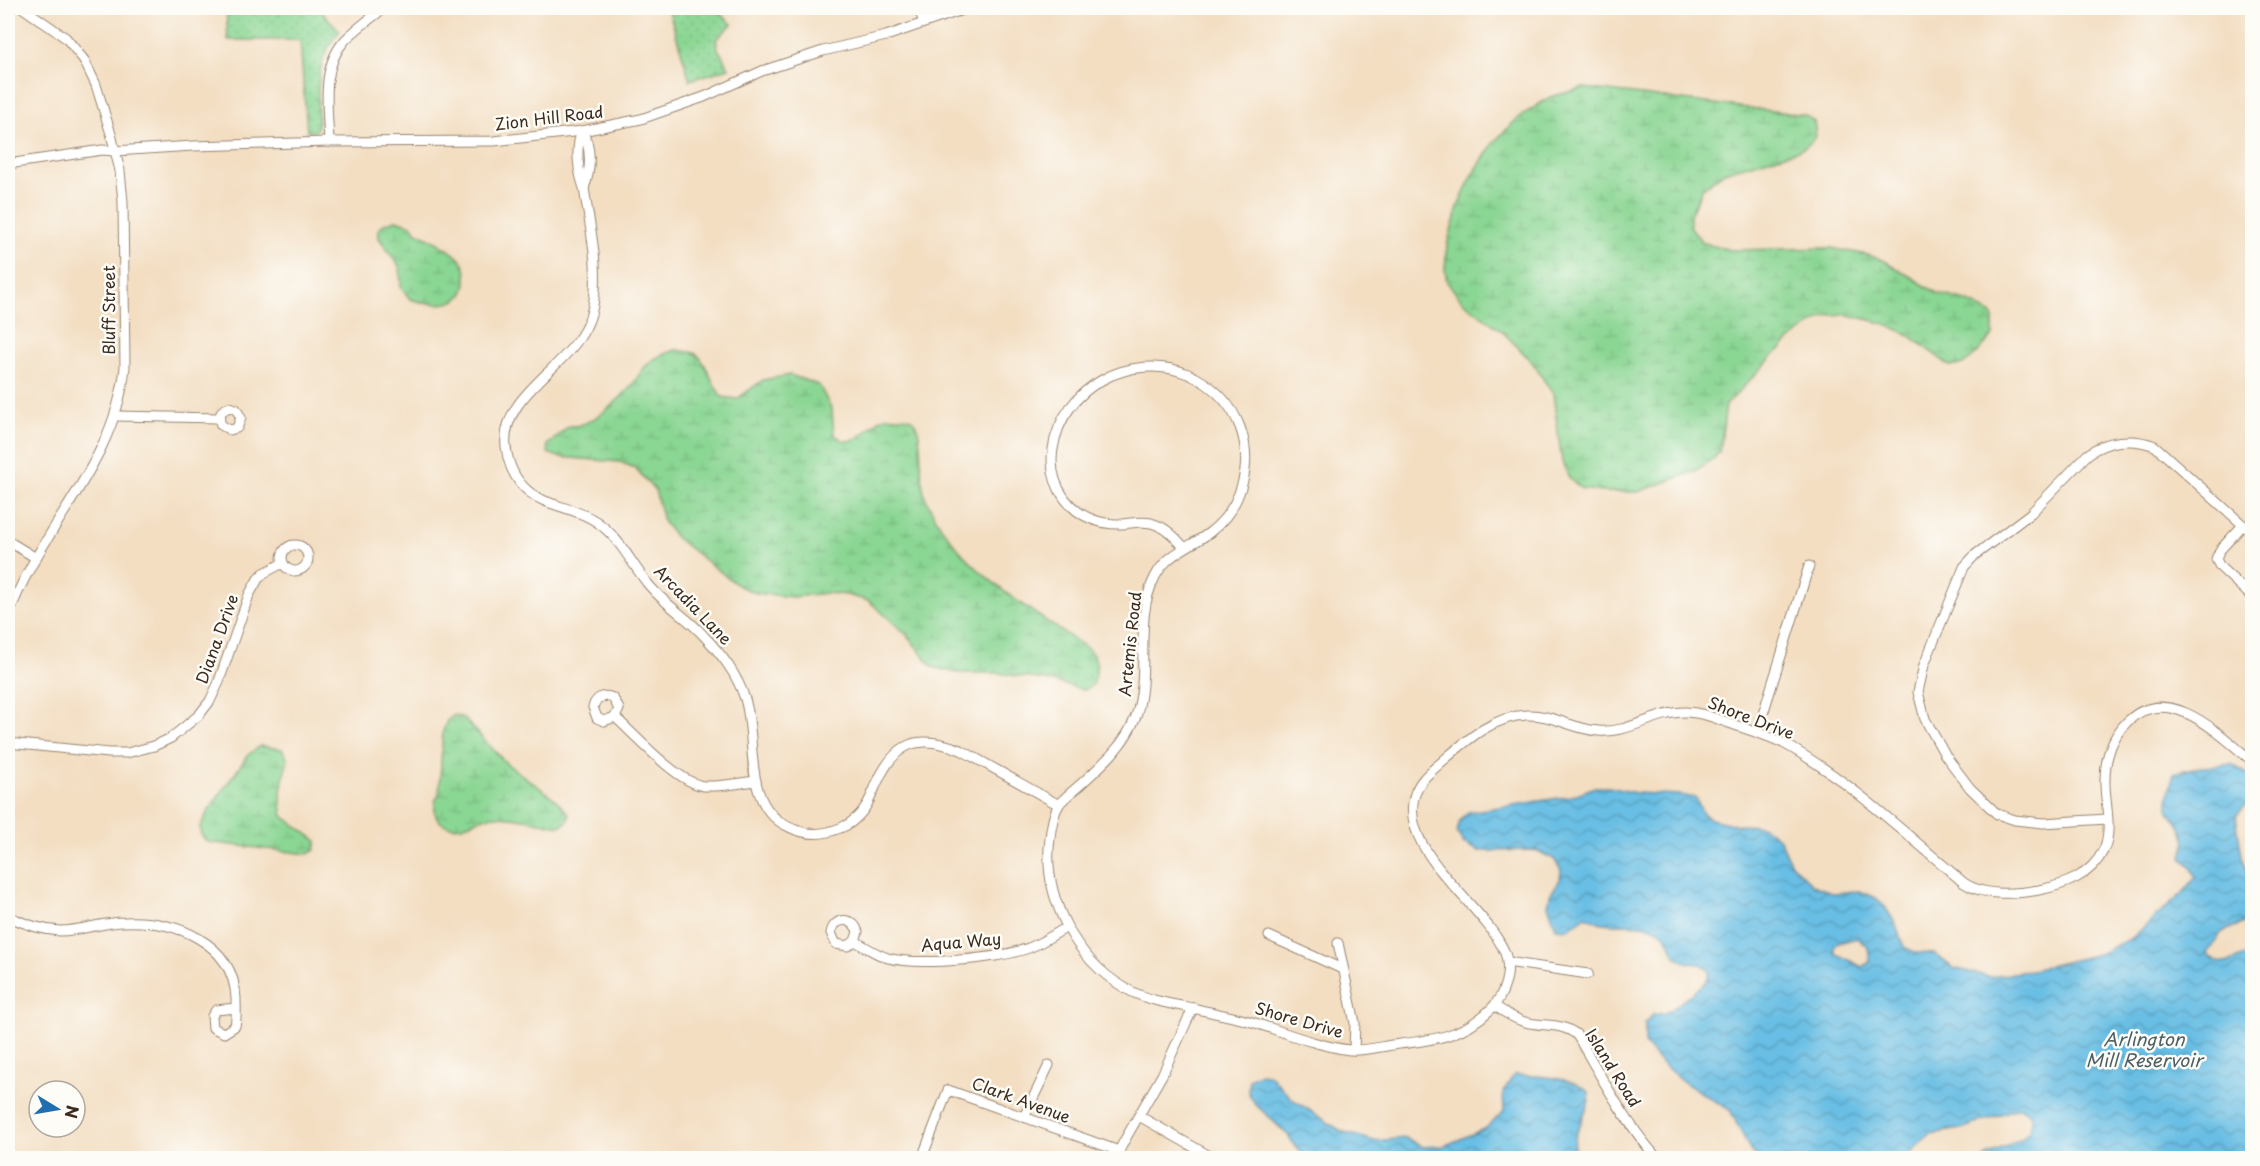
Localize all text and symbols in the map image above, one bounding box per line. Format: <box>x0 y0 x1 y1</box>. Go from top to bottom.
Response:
street label: Zion Hill Road <box>493 98 605 136</box>
street label: Bluff Street <box>96 265 120 355</box>
street label: Arcadia Lane <box>649 559 738 650</box>
street label: Artemis Road <box>1112 590 1146 698</box>
street label: Diana Drive <box>189 591 243 687</box>
street label: Shore Drive <box>1705 690 1798 745</box>
street label: Aqua Way <box>920 926 1002 956</box>
street label: Shore Drive <box>1252 995 1346 1043</box>
street label: Island Road <box>1580 1024 1648 1111</box>
water label: Arlington Mill Reservoir <box>2086 1025 2205 1073</box>
street label: Clark Avenue <box>969 1070 1074 1128</box>
north arrow <box>27 1079 87 1139</box>
text: N <box>60 1104 86 1121</box>

